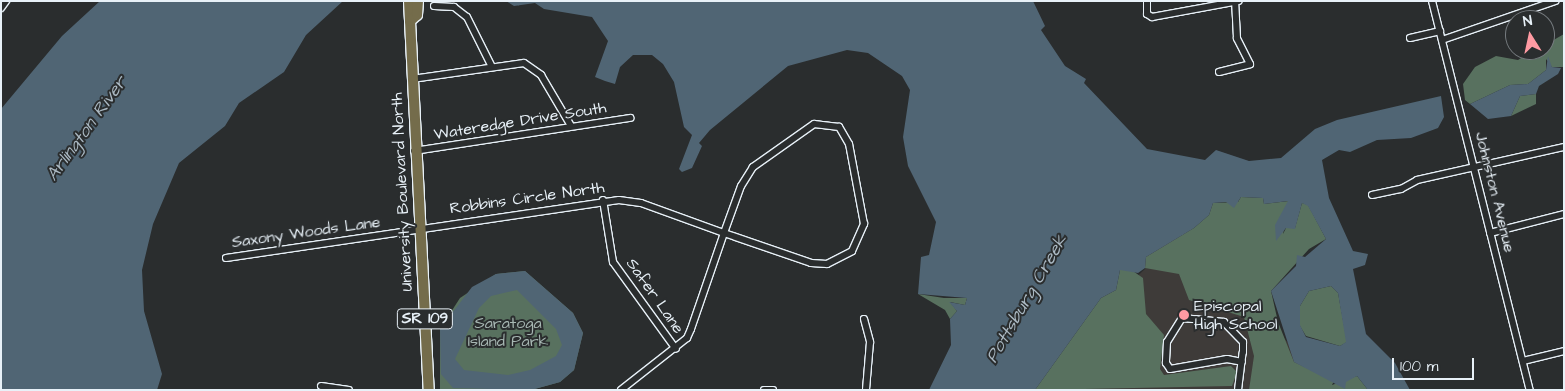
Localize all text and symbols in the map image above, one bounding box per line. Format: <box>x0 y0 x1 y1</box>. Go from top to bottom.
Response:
north arrow <box>1505 10 1555 60</box>
text: N <box>1522 11 1534 32</box>
water label: Arlington River <box>42 73 132 185</box>
street label: University Boulevard North <box>387 92 417 292</box>
street label: Wateredge Drive South <box>433 98 607 144</box>
street label: Johnston Avenue <box>1471 130 1519 254</box>
street label: Robbins Circle North <box>449 178 605 218</box>
street label: Saxony Woods Lane <box>231 212 381 252</box>
water label: Pottsburg Creek <box>982 231 1072 367</box>
street label: Safer Lane <box>622 255 688 337</box>
place label: Episcopal High School <box>1194 296 1278 334</box>
road number: SR 109 <box>396 306 454 332</box>
marker: Episcopal High School <box>1178 309 1190 321</box>
park label: Saratoga Island Park <box>468 313 548 351</box>
scale bar <box>1395 348 1478 380</box>
text: 100 m <box>1400 356 1439 377</box>

